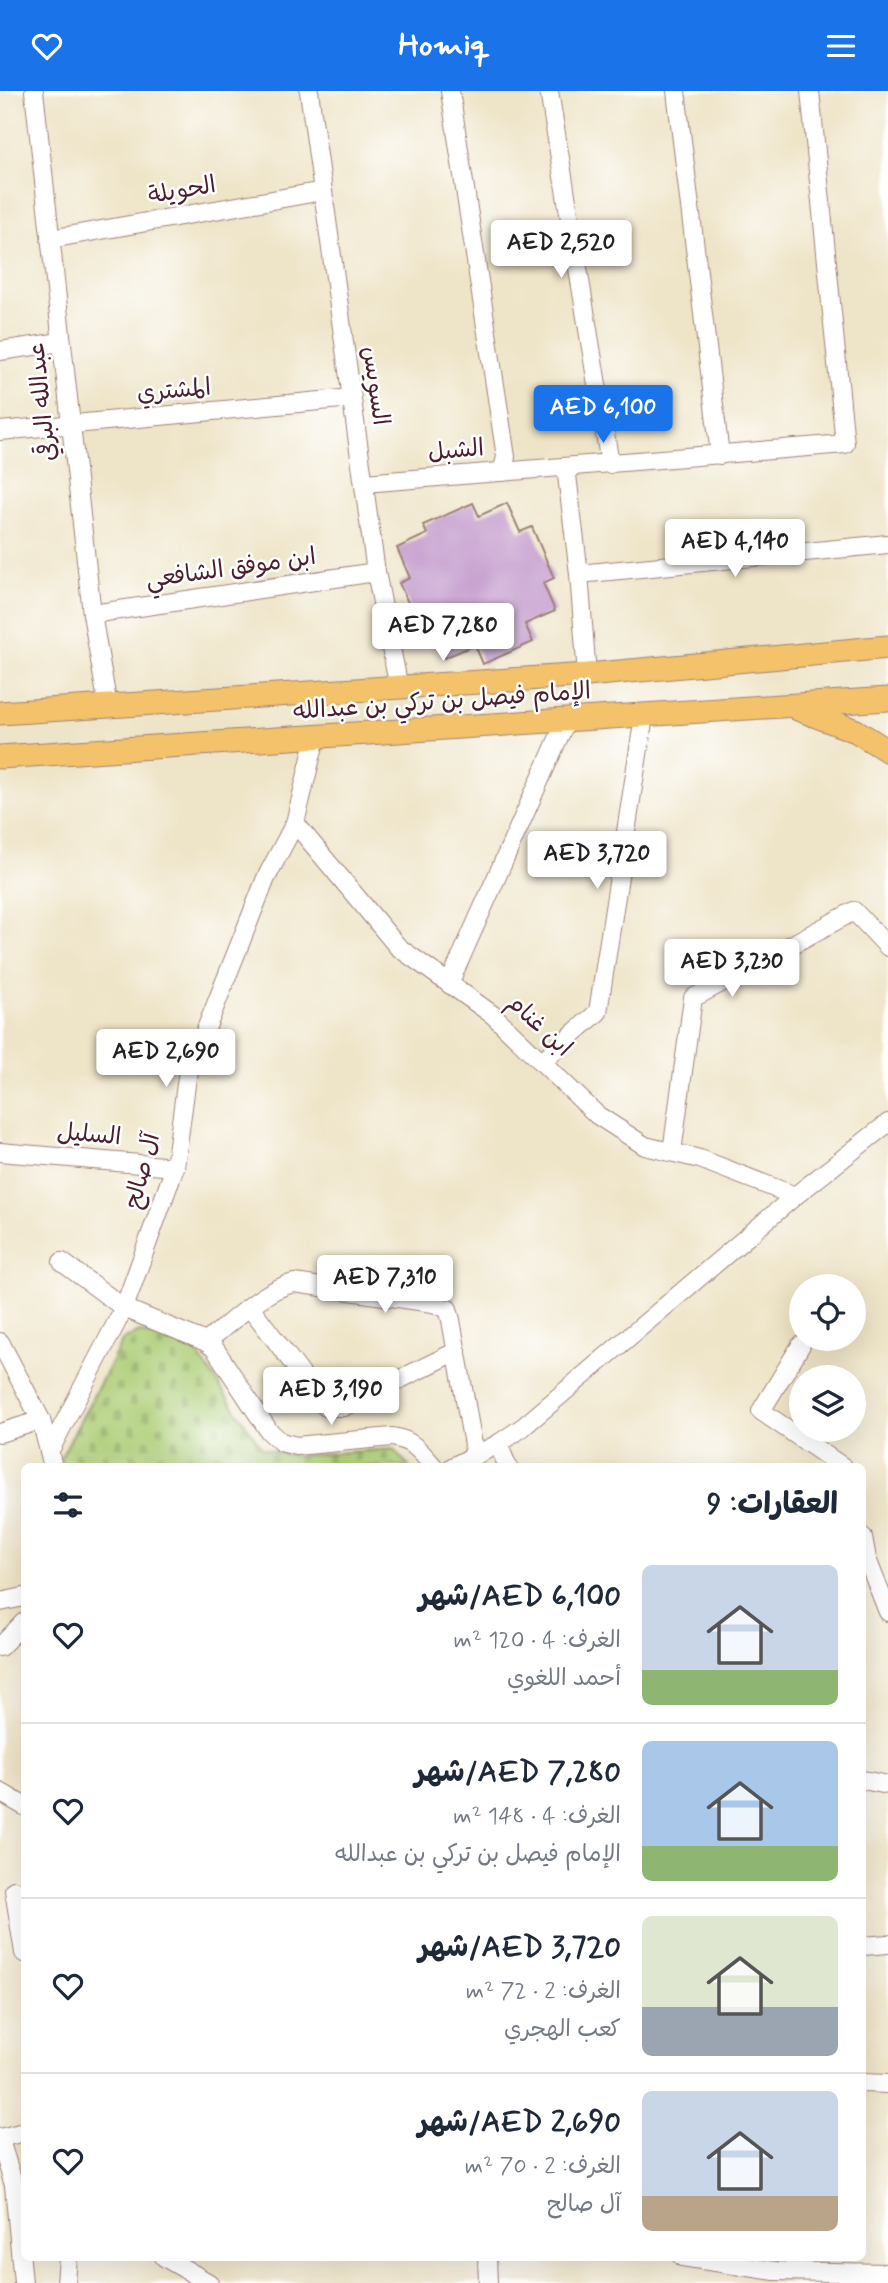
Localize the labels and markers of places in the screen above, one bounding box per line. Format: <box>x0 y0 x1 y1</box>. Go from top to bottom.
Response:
pin: AED 2,520 <box>481 221 641 280</box>
pin: AED 6,100 <box>523 385 683 445</box>
pin: AED 4,140 <box>655 519 815 579</box>
pin: AED 7,280 <box>363 603 523 663</box>
pin: AED 3,720 <box>517 831 677 891</box>
pin: AED 3,230 <box>652 939 812 999</box>
pin: AED 2,690 <box>86 1030 246 1089</box>
pin: AED 7,310 <box>305 1255 465 1315</box>
pin: AED 3,190 <box>251 1367 411 1427</box>

